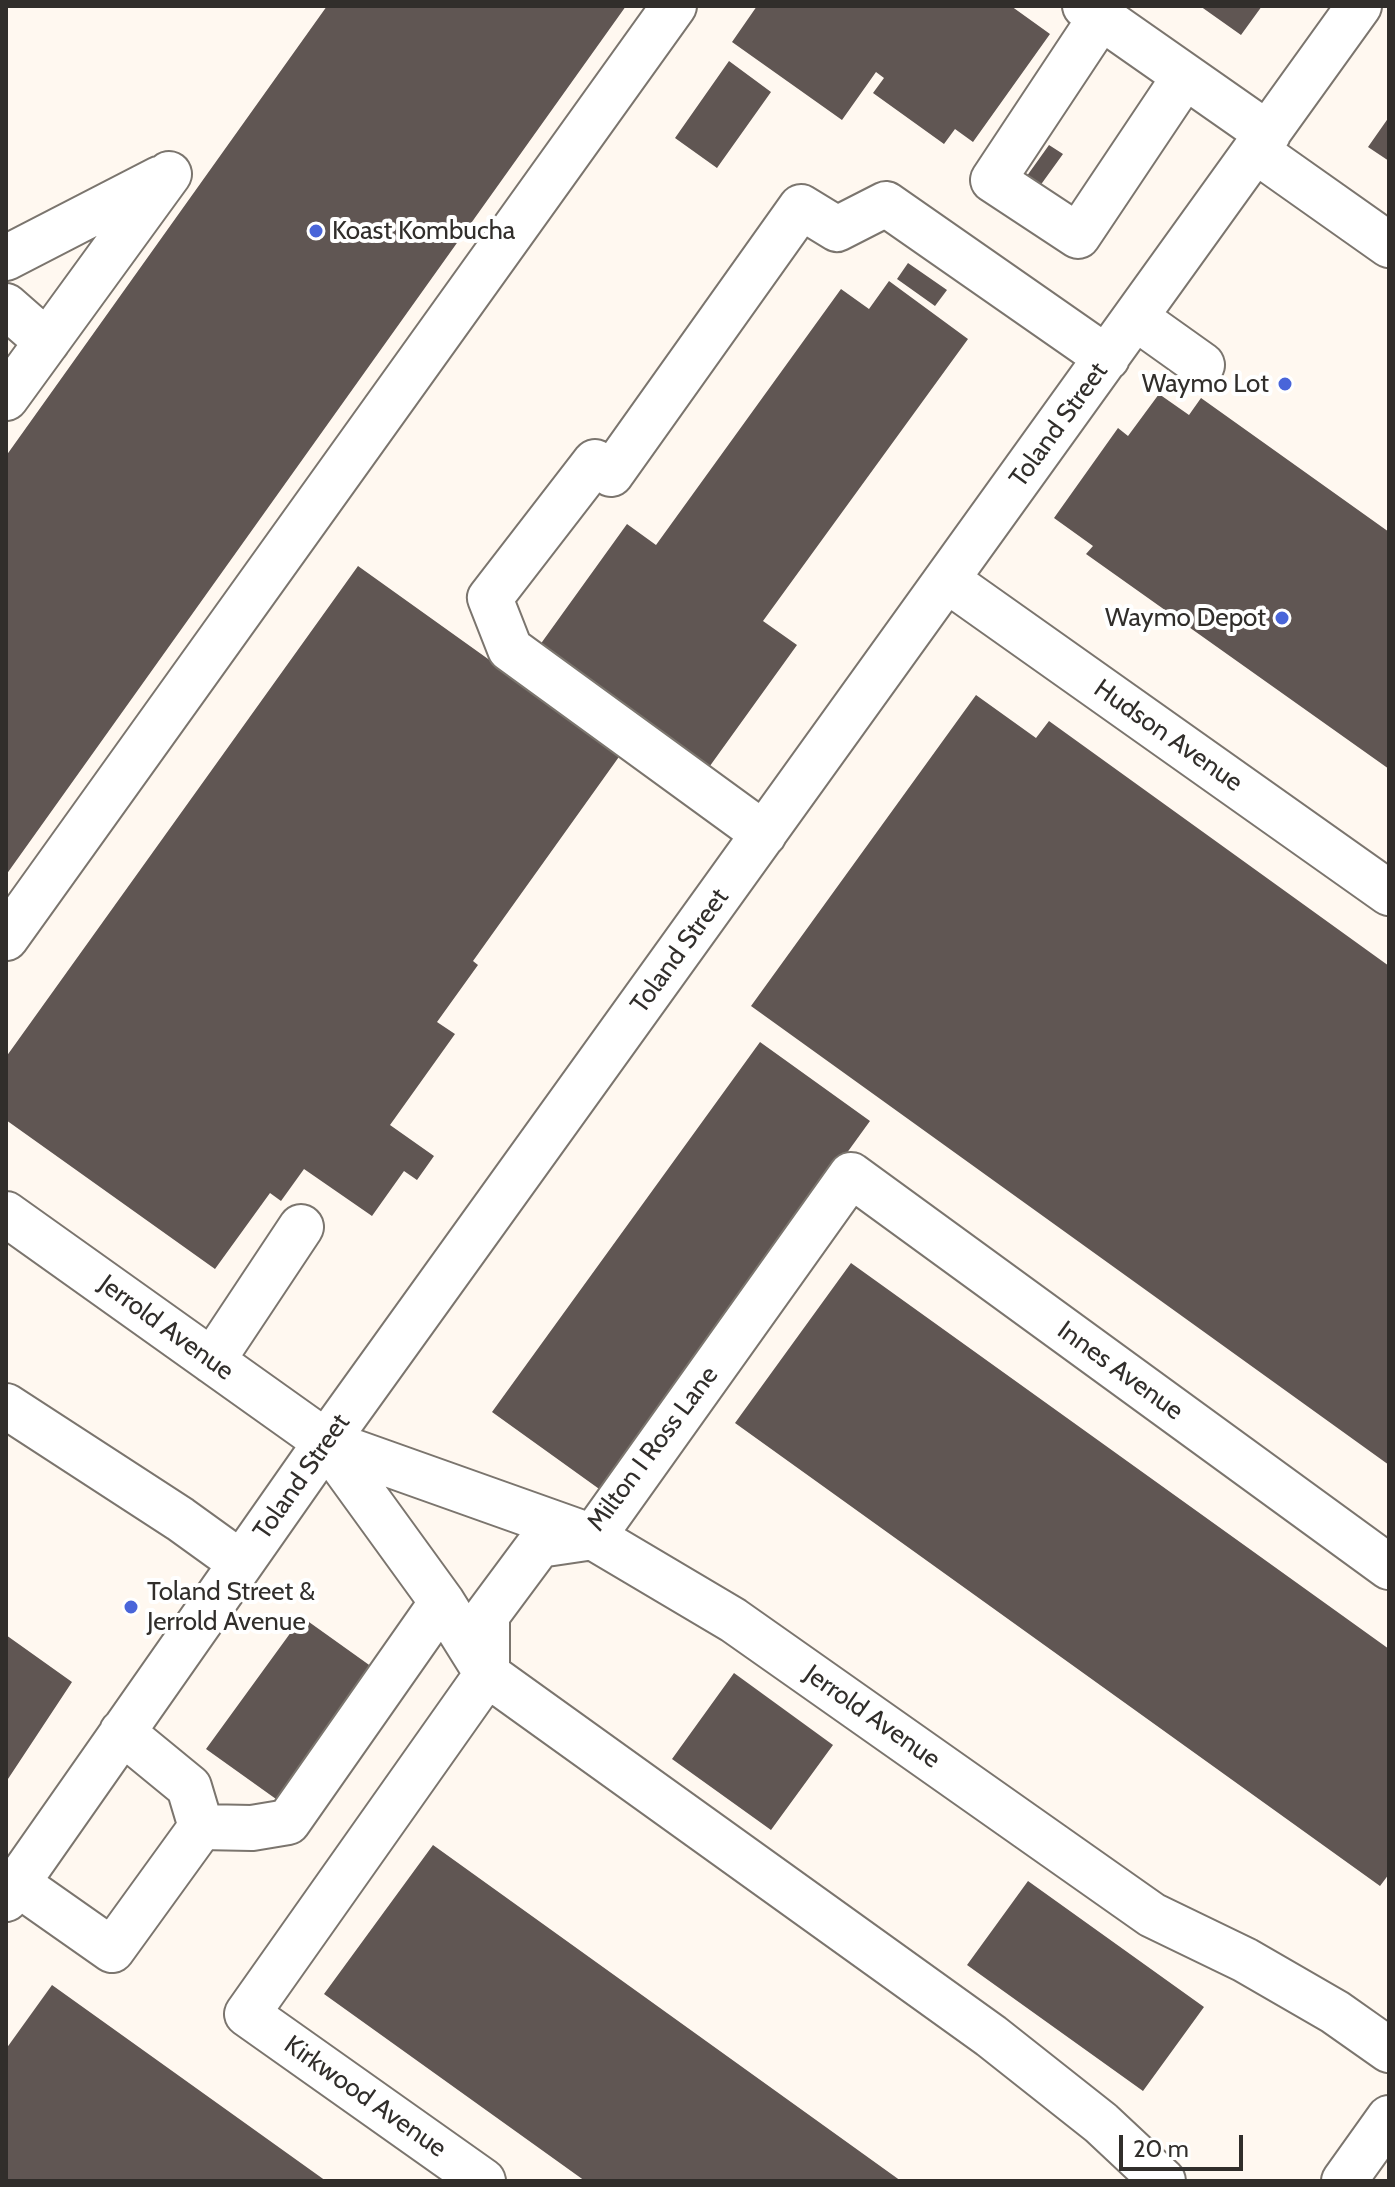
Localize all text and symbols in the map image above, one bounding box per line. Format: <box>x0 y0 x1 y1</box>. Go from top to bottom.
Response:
place label: Koast Kombucha <box>332 215 515 247</box>
marker: Koast Kombucha <box>307 222 325 240</box>
street label: Toland Street <box>1003 357 1115 493</box>
place label: Waymo Lot <box>1142 368 1269 400</box>
marker: Waymo Lot <box>1276 375 1294 393</box>
place label: Waymo Depot <box>1105 602 1266 634</box>
marker: Waymo Depot <box>1273 609 1291 627</box>
street label: Hudson Avenue <box>1088 673 1248 799</box>
street label: Toland Street <box>624 883 736 1019</box>
street label: Jerrold Avenue <box>93 1269 239 1387</box>
street label: Innes Avenue <box>1051 1315 1189 1427</box>
street label: Milton I Ross Lane <box>581 1360 725 1538</box>
street label: Toland Street <box>247 1408 357 1546</box>
place label: Toland Street & Jerrold Avenue <box>147 1576 315 1638</box>
marker: Toland Street & Jerrold Avenue <box>122 1598 140 1616</box>
street label: Jerrold Avenue <box>798 1659 946 1775</box>
street label: Kirkwood Avenue <box>278 2030 452 2164</box>
scale bar <box>1123 2119 1247 2169</box>
text: 20 m <box>1133 2134 1189 2163</box>

